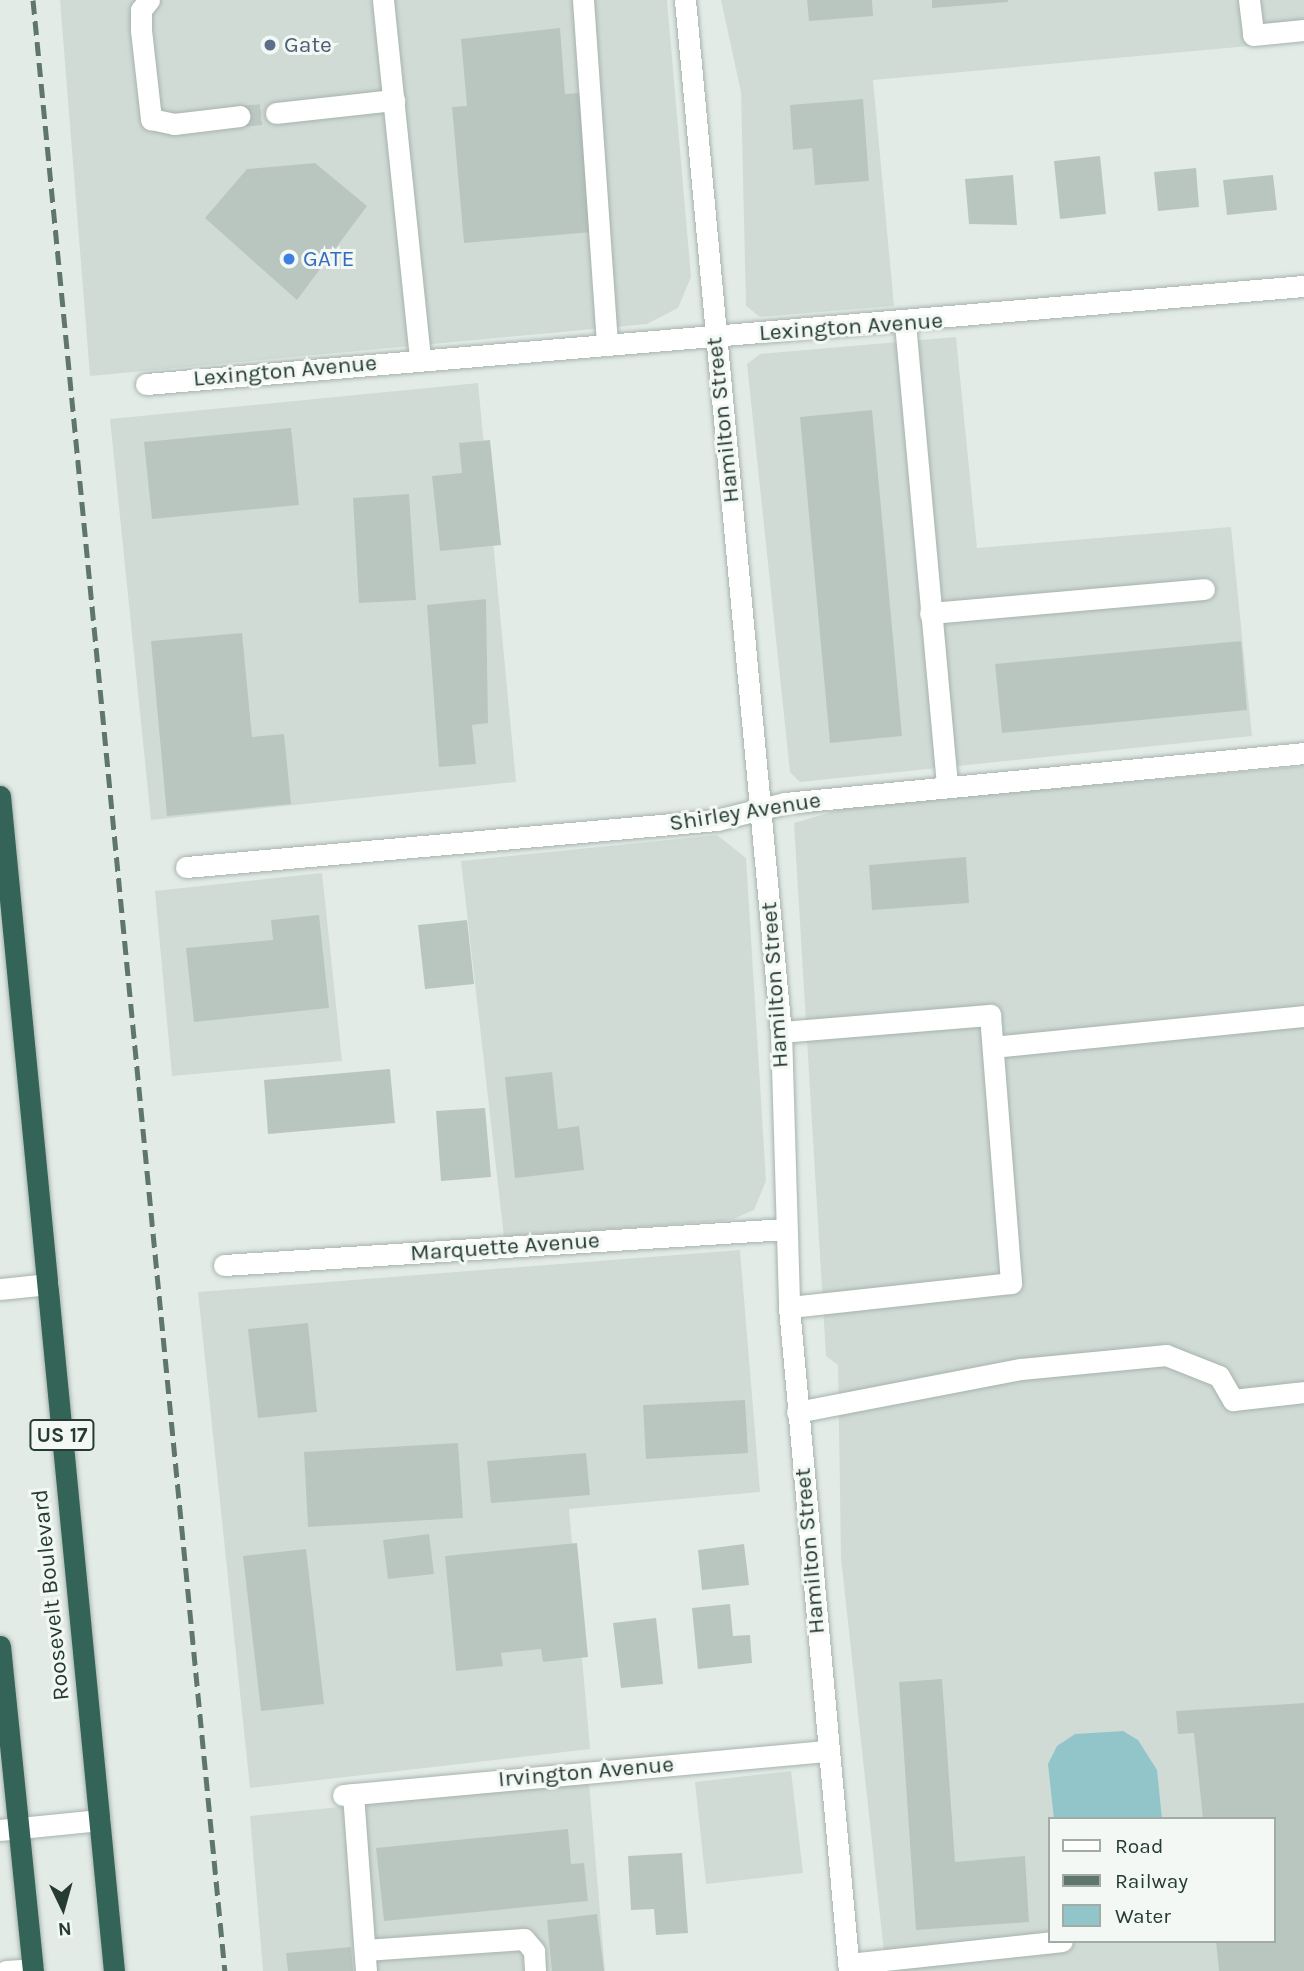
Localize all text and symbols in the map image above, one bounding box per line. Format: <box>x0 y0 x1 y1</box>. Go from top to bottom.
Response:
place label: Gate <box>284 31 332 59</box>
marker: Gate <box>262 37 278 53</box>
place label: GATE <box>303 245 355 273</box>
marker: GATE <box>281 251 297 267</box>
street label: Lexington Avenue <box>758 307 944 347</box>
street label: Hamilton Street <box>701 336 745 504</box>
street label: Lexington Avenue <box>192 349 378 393</box>
street label: Shirley Avenue <box>667 786 823 838</box>
street label: Hamilton Street <box>755 901 795 1069</box>
street label: Marquette Avenue <box>409 1227 601 1267</box>
road number: US 17 <box>29 1418 95 1452</box>
street label: Hamilton Street <box>789 1467 831 1635</box>
street label: Roosevelt Boulevard <box>26 1488 76 1702</box>
street label: Irvington Avenue <box>497 1751 675 1793</box>
legend <box>1048 1817 1276 1943</box>
text: Road <box>1115 1834 1163 1858</box>
text: Railway <box>1115 1869 1188 1893</box>
north arrow <box>28 1873 98 1943</box>
text: Water <box>1115 1904 1171 1928</box>
text: N <box>57 1917 73 1940</box>

